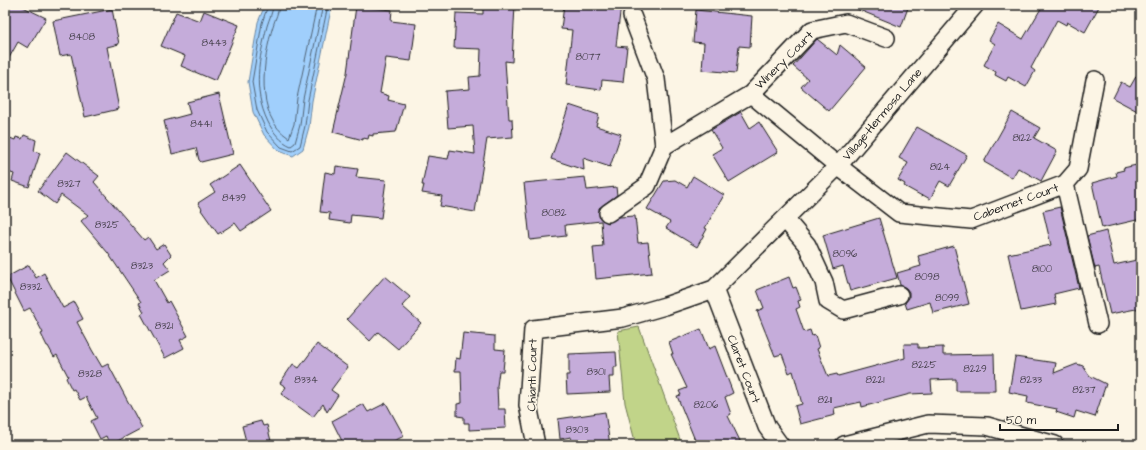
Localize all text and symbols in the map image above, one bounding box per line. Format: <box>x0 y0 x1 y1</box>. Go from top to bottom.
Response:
street label: Winery Court <box>751 27 818 94</box>
house number: 8408 <box>69 30 96 44</box>
house number: 8443 <box>201 36 227 50</box>
house number: 8077 <box>575 50 601 64</box>
street label: Village-Hermosa Lane <box>839 64 927 165</box>
house number: 8441 <box>190 117 212 131</box>
house number: 8122 <box>1012 131 1032 145</box>
house number: 8124 <box>930 160 950 174</box>
house number: 8327 <box>57 177 81 191</box>
street label: Cabernet Court <box>971 179 1061 226</box>
house number: 8439 <box>222 191 246 205</box>
house number: 8082 <box>542 206 567 220</box>
house number: 8325 <box>95 218 119 232</box>
house number: 8096 <box>833 247 858 261</box>
house number: 8323 <box>131 259 153 273</box>
house number: 8100 <box>1032 262 1052 276</box>
house number: 8098 <box>915 270 940 284</box>
house number: 8332 <box>20 280 42 294</box>
house number: 8099 <box>935 291 959 305</box>
house number: 8321 <box>155 319 174 333</box>
street label: Claret Court <box>723 332 764 406</box>
street label: Chianti Court <box>523 338 542 411</box>
house number: 8225 <box>911 358 937 372</box>
house number: 8229 <box>963 362 987 376</box>
house number: 8301 <box>586 365 606 379</box>
house number: 8328 <box>78 367 102 381</box>
house number: 8334 <box>294 373 318 387</box>
house number: 8221 <box>865 373 885 387</box>
house number: 8233 <box>1020 373 1042 387</box>
house number: 8237 <box>1072 383 1096 397</box>
house number: 8211 <box>818 393 833 407</box>
house number: 8206 <box>694 398 719 412</box>
scale bar <box>1000 406 1118 432</box>
text: 50 m <box>1006 412 1037 429</box>
house number: 8303 <box>566 423 588 437</box>

